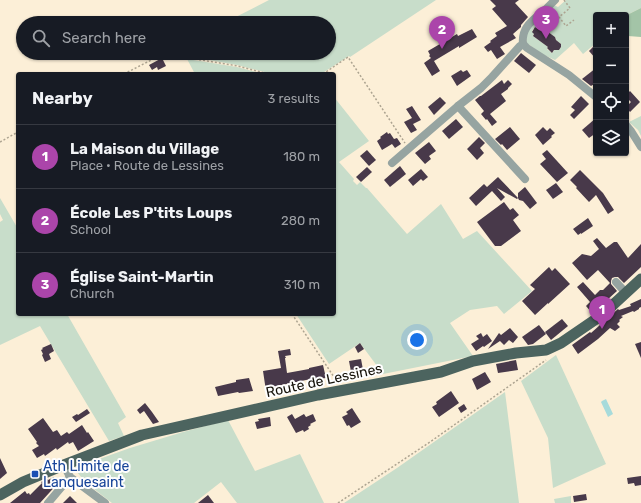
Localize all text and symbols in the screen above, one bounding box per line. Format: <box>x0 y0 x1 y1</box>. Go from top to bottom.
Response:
pin: 3 <box>533 6 559 39</box>
map controls <box>593 12 629 156</box>
button: + <box>593 12 629 48</box>
search box <box>16 16 336 60</box>
pin: 2 <box>429 16 455 49</box>
icon: search <box>30 27 52 49</box>
text: Search here <box>62 29 146 47</box>
button: − <box>593 48 629 84</box>
button: locate <box>593 84 629 120</box>
text: Nearby <box>32 88 93 108</box>
text: 3 results <box>268 91 320 106</box>
button: layers <box>593 120 629 156</box>
text: La Maison du Village <box>70 140 219 158</box>
text: 1 <box>42 149 48 164</box>
text: 180 m <box>283 149 320 164</box>
text: Place · Route de Lessines <box>70 158 224 173</box>
text: École Les P'tits Loups <box>70 204 232 222</box>
text: 2 <box>41 213 49 228</box>
text: 280 m <box>281 213 320 228</box>
text: School <box>70 222 111 237</box>
text: Église Saint-Martin <box>70 268 214 286</box>
text: 3 <box>41 277 49 292</box>
text: 310 m <box>284 277 320 292</box>
text: Church <box>70 286 114 301</box>
pin: 1 <box>589 296 615 329</box>
your location <box>407 330 427 350</box>
street label: Route de Lessines <box>264 360 384 401</box>
place label: Ath Limite de Lanquesaint <box>43 458 130 491</box>
marker: Ath Limite de Lanquesaint <box>30 469 40 479</box>

